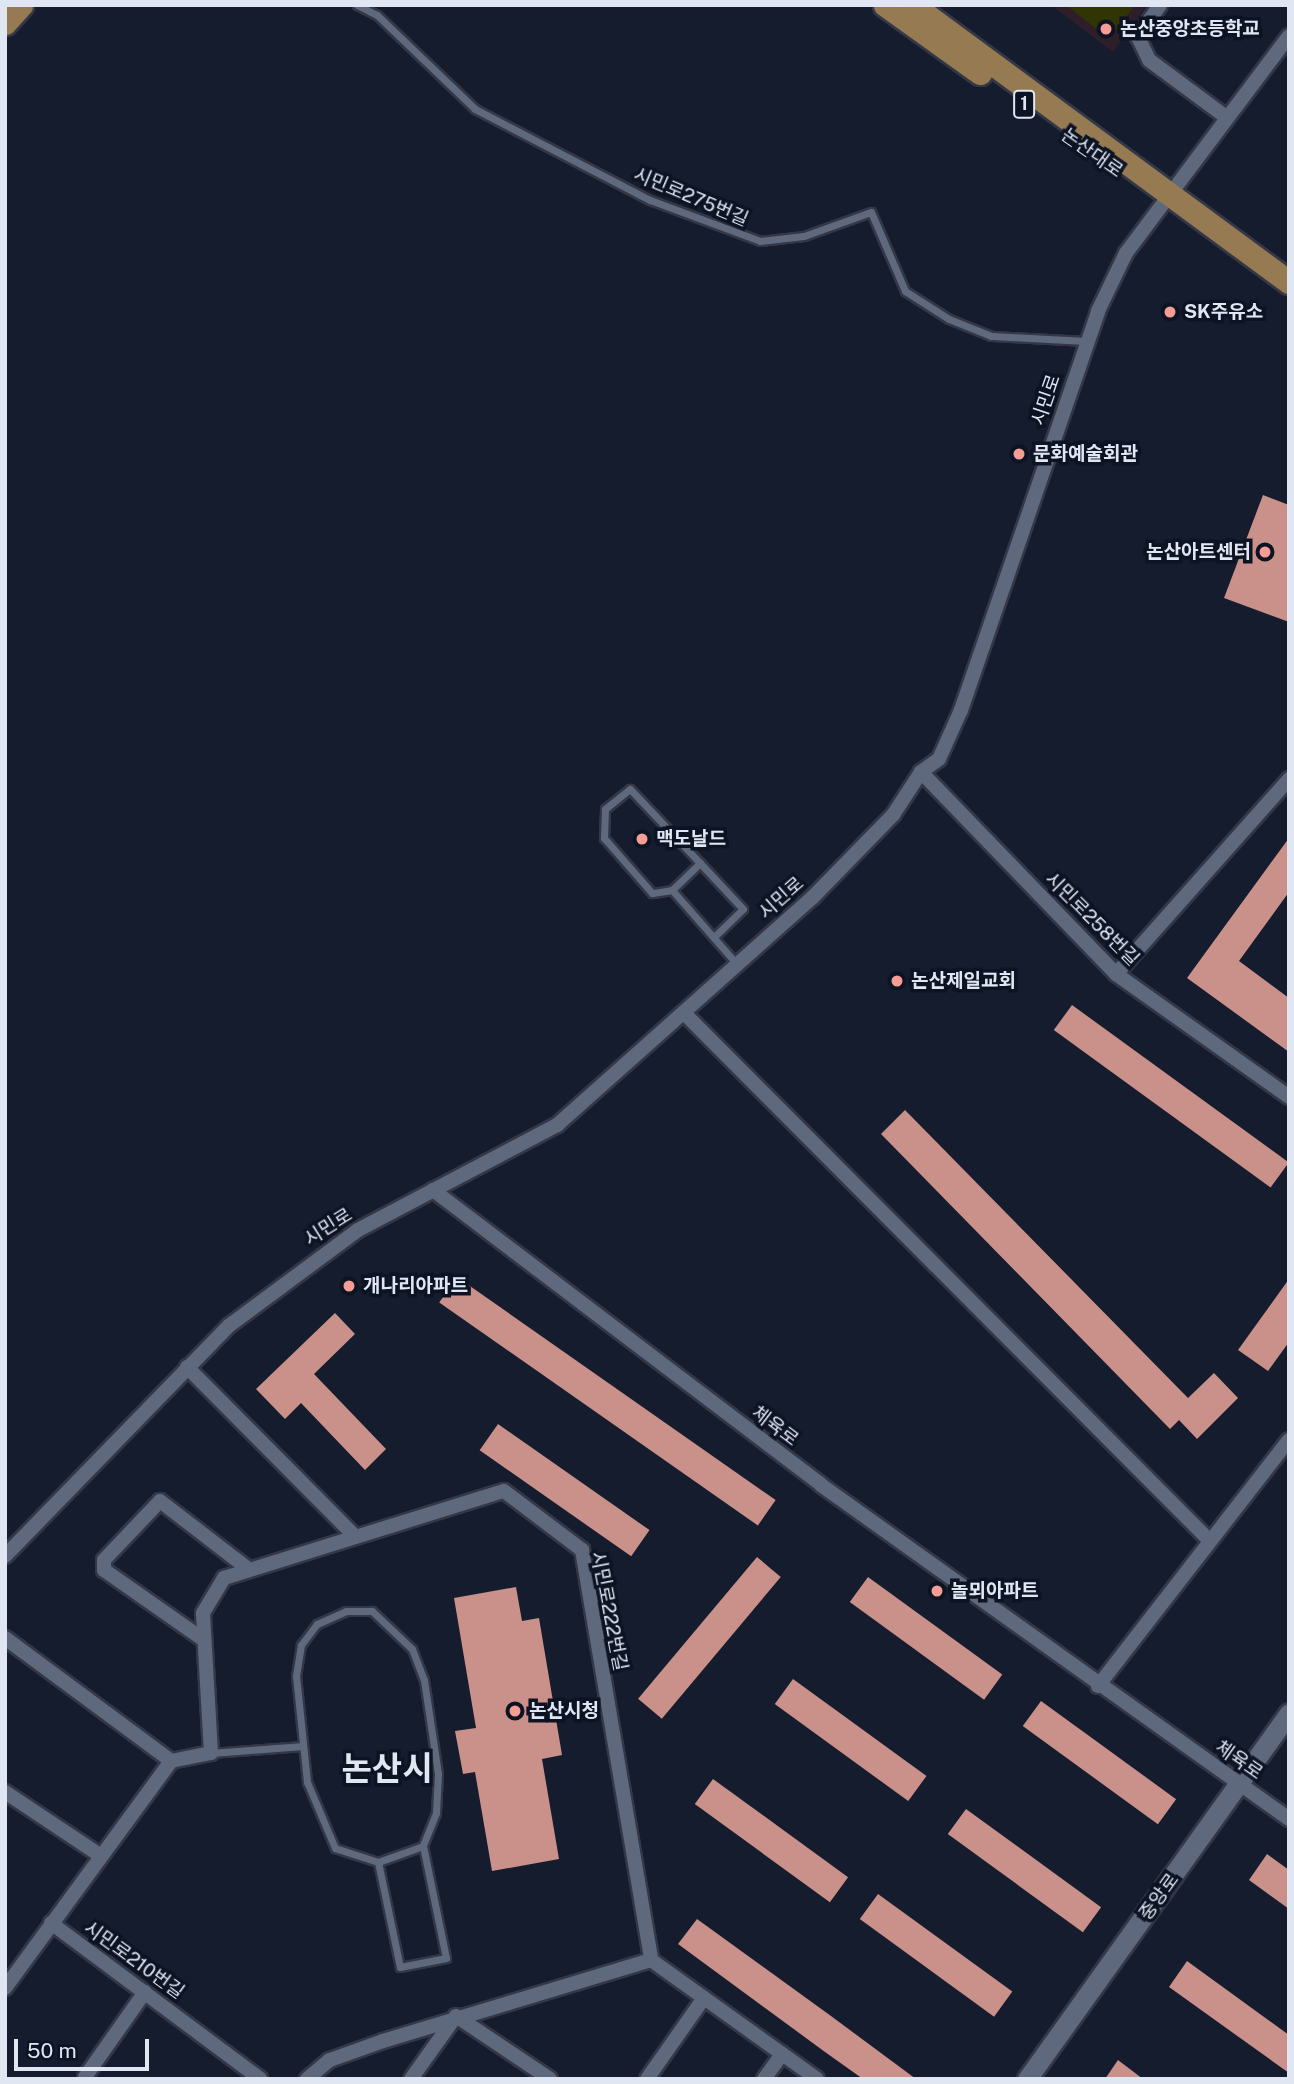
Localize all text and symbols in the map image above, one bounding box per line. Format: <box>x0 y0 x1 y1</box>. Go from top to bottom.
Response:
place label: 논산중앙초등학교 <box>1120 18 1260 40</box>
marker: 논산중앙초등학교 <box>1098 21 1114 37</box>
road number: 1 <box>1012 90 1036 119</box>
street label: 논산대로 <box>1057 124 1127 182</box>
street label: 시민로275번길 <box>630 163 752 231</box>
place label: SK주유소 <box>1184 301 1263 323</box>
marker: SK주유소 <box>1162 304 1178 320</box>
street label: 시민로 <box>1027 371 1065 429</box>
place label: 문화예술회관 <box>1033 443 1138 465</box>
marker: 문화예술회관 <box>1011 446 1027 462</box>
place label: 논산아트센터 <box>1146 541 1251 563</box>
marker: 논산아트센터 <box>1257 544 1273 560</box>
place label: 맥도날드 <box>656 828 726 850</box>
marker: 맥도날드 <box>634 831 650 847</box>
street label: 시민로258번길 <box>1040 867 1144 971</box>
street label: 시민로 <box>754 872 808 924</box>
place label: 논산제일교회 <box>911 970 1016 992</box>
marker: 논산제일교회 <box>889 973 905 989</box>
street label: 시민로 <box>300 1203 356 1251</box>
place label: 개나리아파트 <box>363 1275 468 1297</box>
marker: 개나리아파트 <box>341 1278 357 1294</box>
street label: 체육로 <box>747 1401 803 1451</box>
street label: 시민로222번길 <box>586 1549 632 1673</box>
place label: 놀뫼아파트 <box>951 1580 1038 1602</box>
marker: 놀뫼아파트 <box>929 1583 945 1599</box>
place label: 논산시청 <box>529 1700 599 1722</box>
marker: 논산시청 <box>507 1703 523 1719</box>
street label: 체육로 <box>1211 1736 1267 1784</box>
district label: 논산시 <box>341 1749 433 1789</box>
street label: 중앙로 <box>1134 1869 1184 1925</box>
street label: 시민로210번길 <box>80 1916 188 2004</box>
scale bar <box>18 2024 152 2068</box>
text: 50 m <box>27 2038 77 2063</box>

